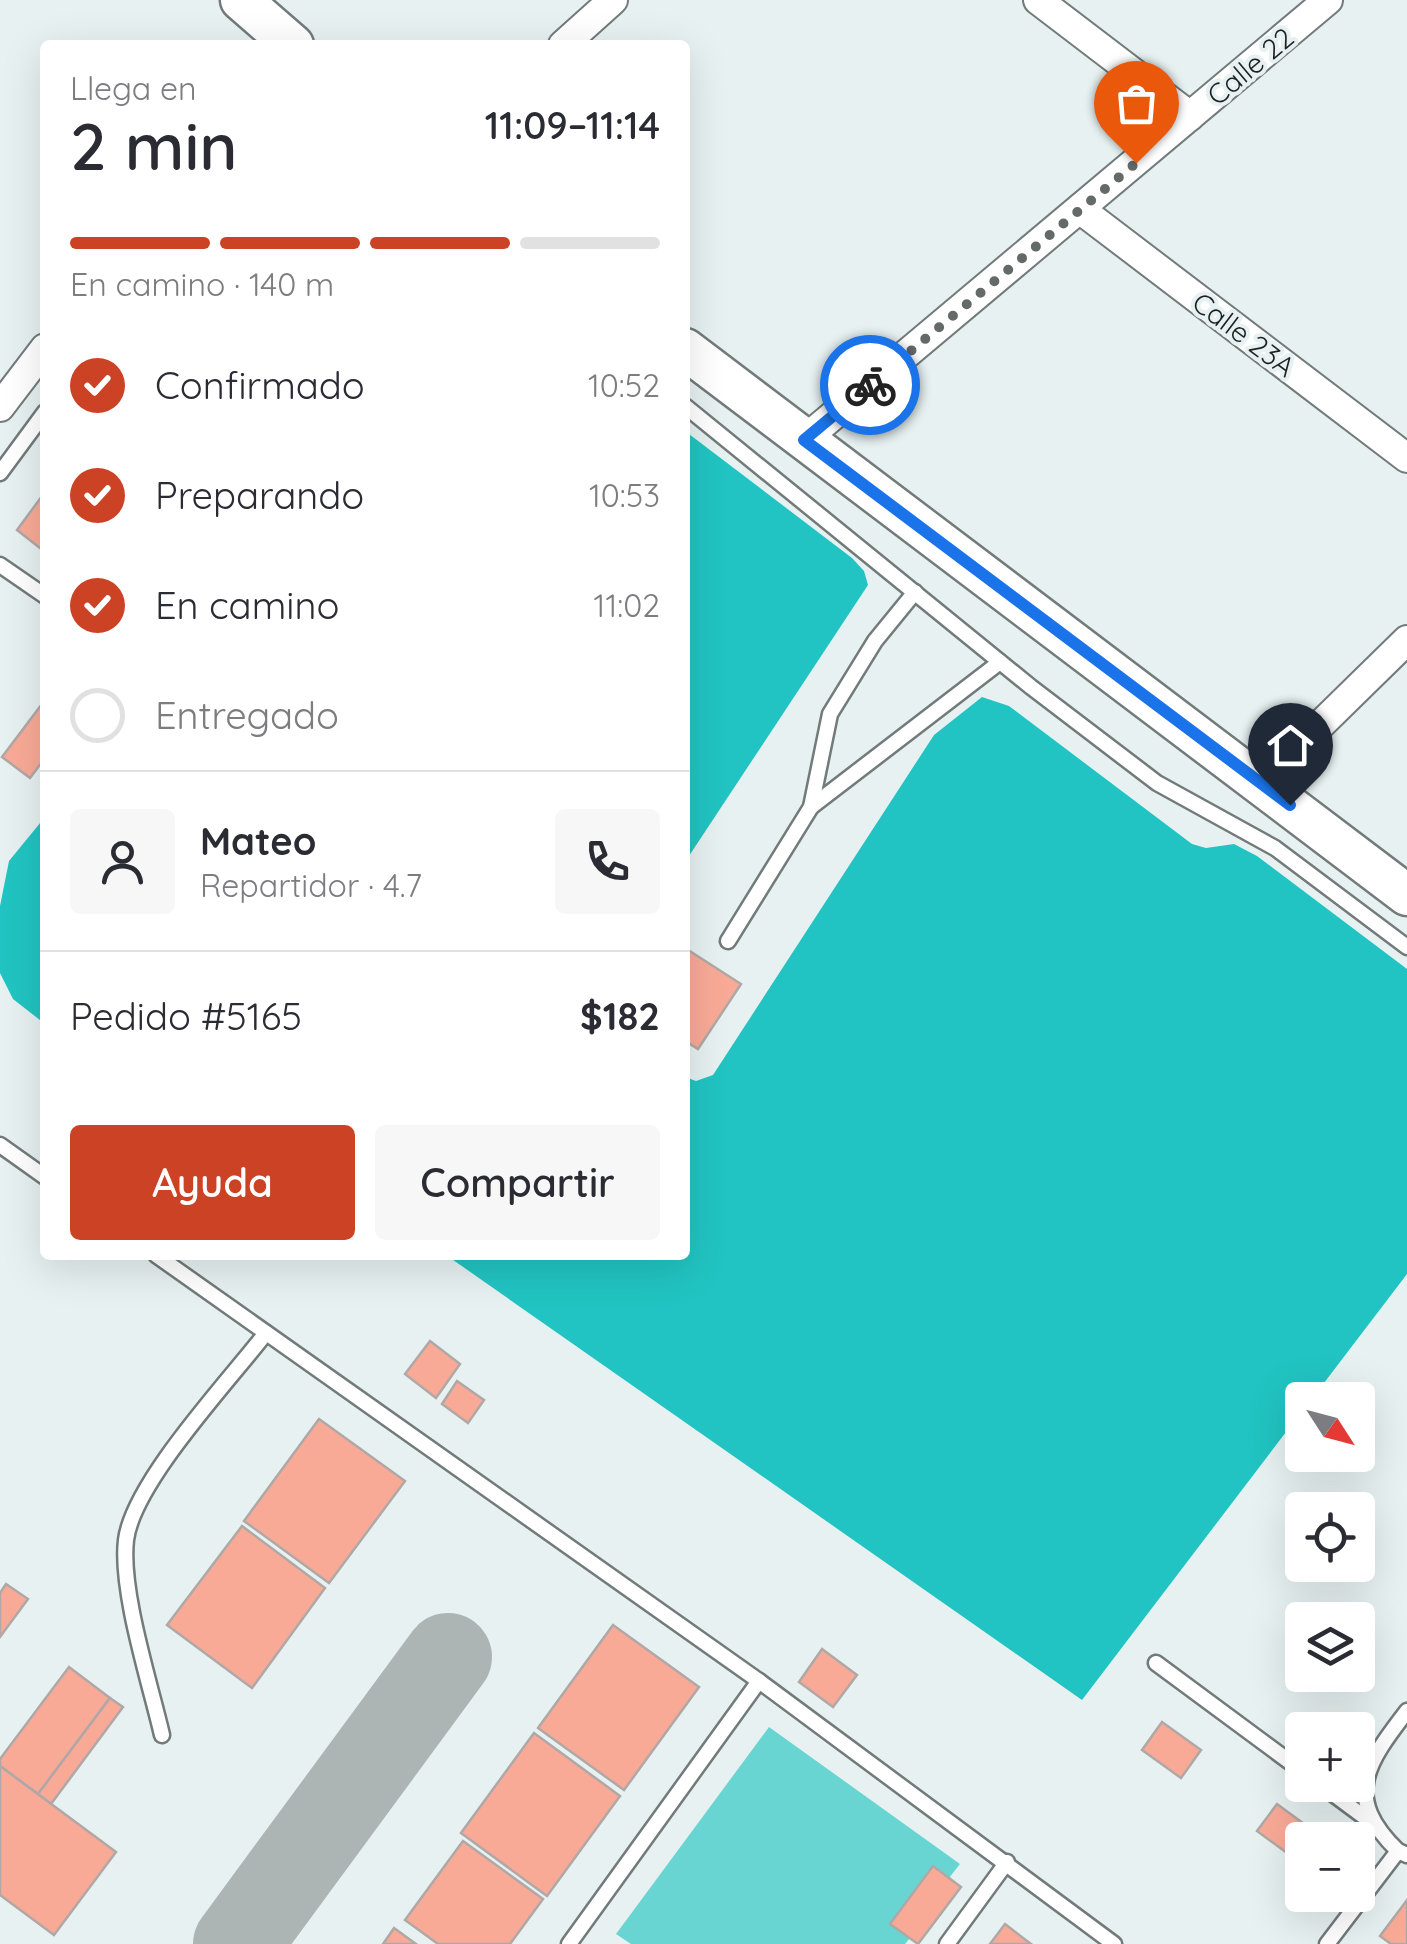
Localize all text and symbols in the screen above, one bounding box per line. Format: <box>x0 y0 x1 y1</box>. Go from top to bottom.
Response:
street label: Calle 22 <box>1200 20 1300 112</box>
pin <box>1094 61 1179 164</box>
text: Llega en <box>70 68 197 108</box>
icon: bag <box>1109 76 1164 131</box>
text: 11:09–11:14 <box>485 101 660 149</box>
text: 2 min <box>70 105 238 186</box>
text: En camino · 140 m <box>70 264 334 304</box>
street label: Calle 23A <box>1186 284 1302 384</box>
courier <box>820 335 920 435</box>
icon: check <box>70 358 125 413</box>
icon: bike <box>843 358 898 413</box>
text: Confirmado <box>155 361 365 409</box>
text: 10:52 <box>588 365 660 405</box>
icon: check <box>70 468 125 523</box>
text: Preparando <box>155 471 364 519</box>
text: 10:53 <box>589 475 660 515</box>
icon: check <box>70 578 125 633</box>
text: En camino <box>155 581 339 629</box>
text: 11:02 <box>594 585 660 625</box>
text: Entregado <box>155 691 339 739</box>
pin <box>1248 703 1333 806</box>
icon: home <box>1263 718 1318 773</box>
button: person <box>70 809 175 914</box>
button: phone <box>555 809 660 914</box>
text: Mateo <box>200 817 316 865</box>
text: Repartidor · 4.7 <box>200 865 422 905</box>
text: Pedido #5165 <box>70 992 302 1040</box>
text: $182 <box>580 992 660 1040</box>
button: Ayuda <box>70 1125 355 1240</box>
button: Compartir <box>375 1125 660 1240</box>
north arrow <box>1285 1382 1375 1472</box>
map controls <box>1285 1382 1375 1912</box>
button: locate <box>1285 1492 1375 1582</box>
button: layers <box>1285 1602 1375 1692</box>
button: + <box>1285 1712 1375 1802</box>
button: − <box>1285 1822 1375 1912</box>

